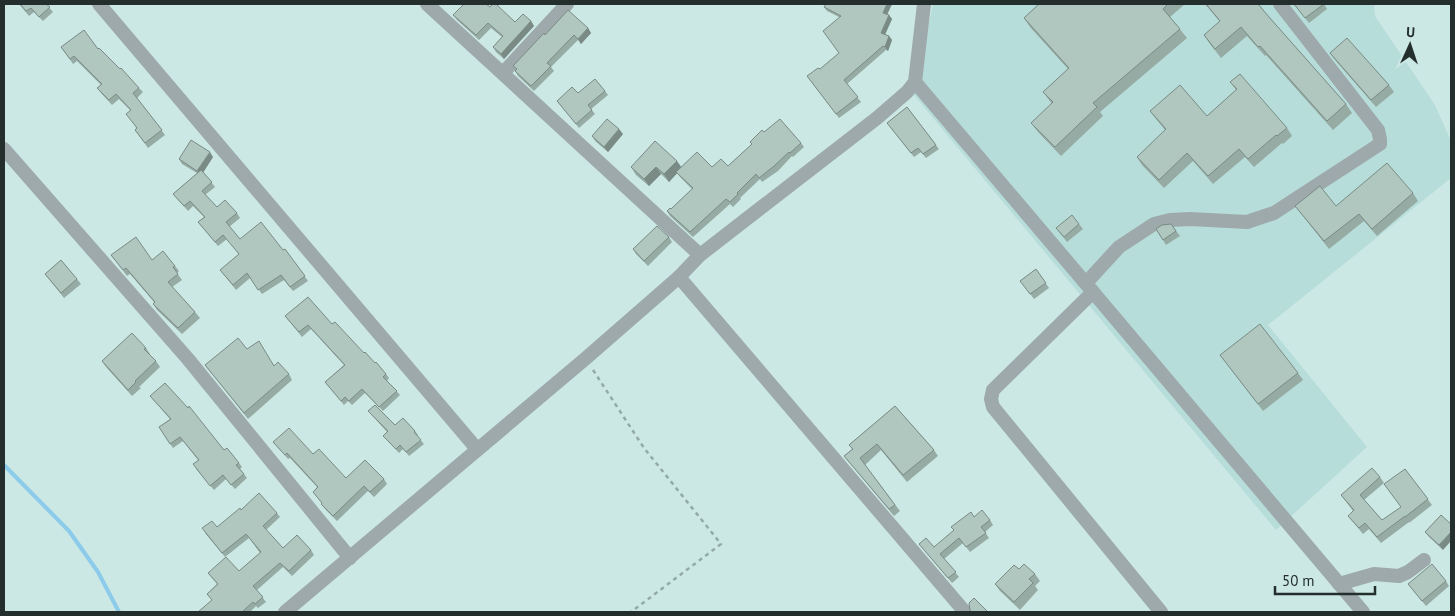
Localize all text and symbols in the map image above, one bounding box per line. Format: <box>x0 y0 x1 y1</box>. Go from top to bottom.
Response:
north arrow <box>1385 20 1435 70</box>
text: U <box>1406 23 1416 41</box>
scale bar <box>1275 564 1375 596</box>
text: 50 m <box>1282 571 1315 590</box>

